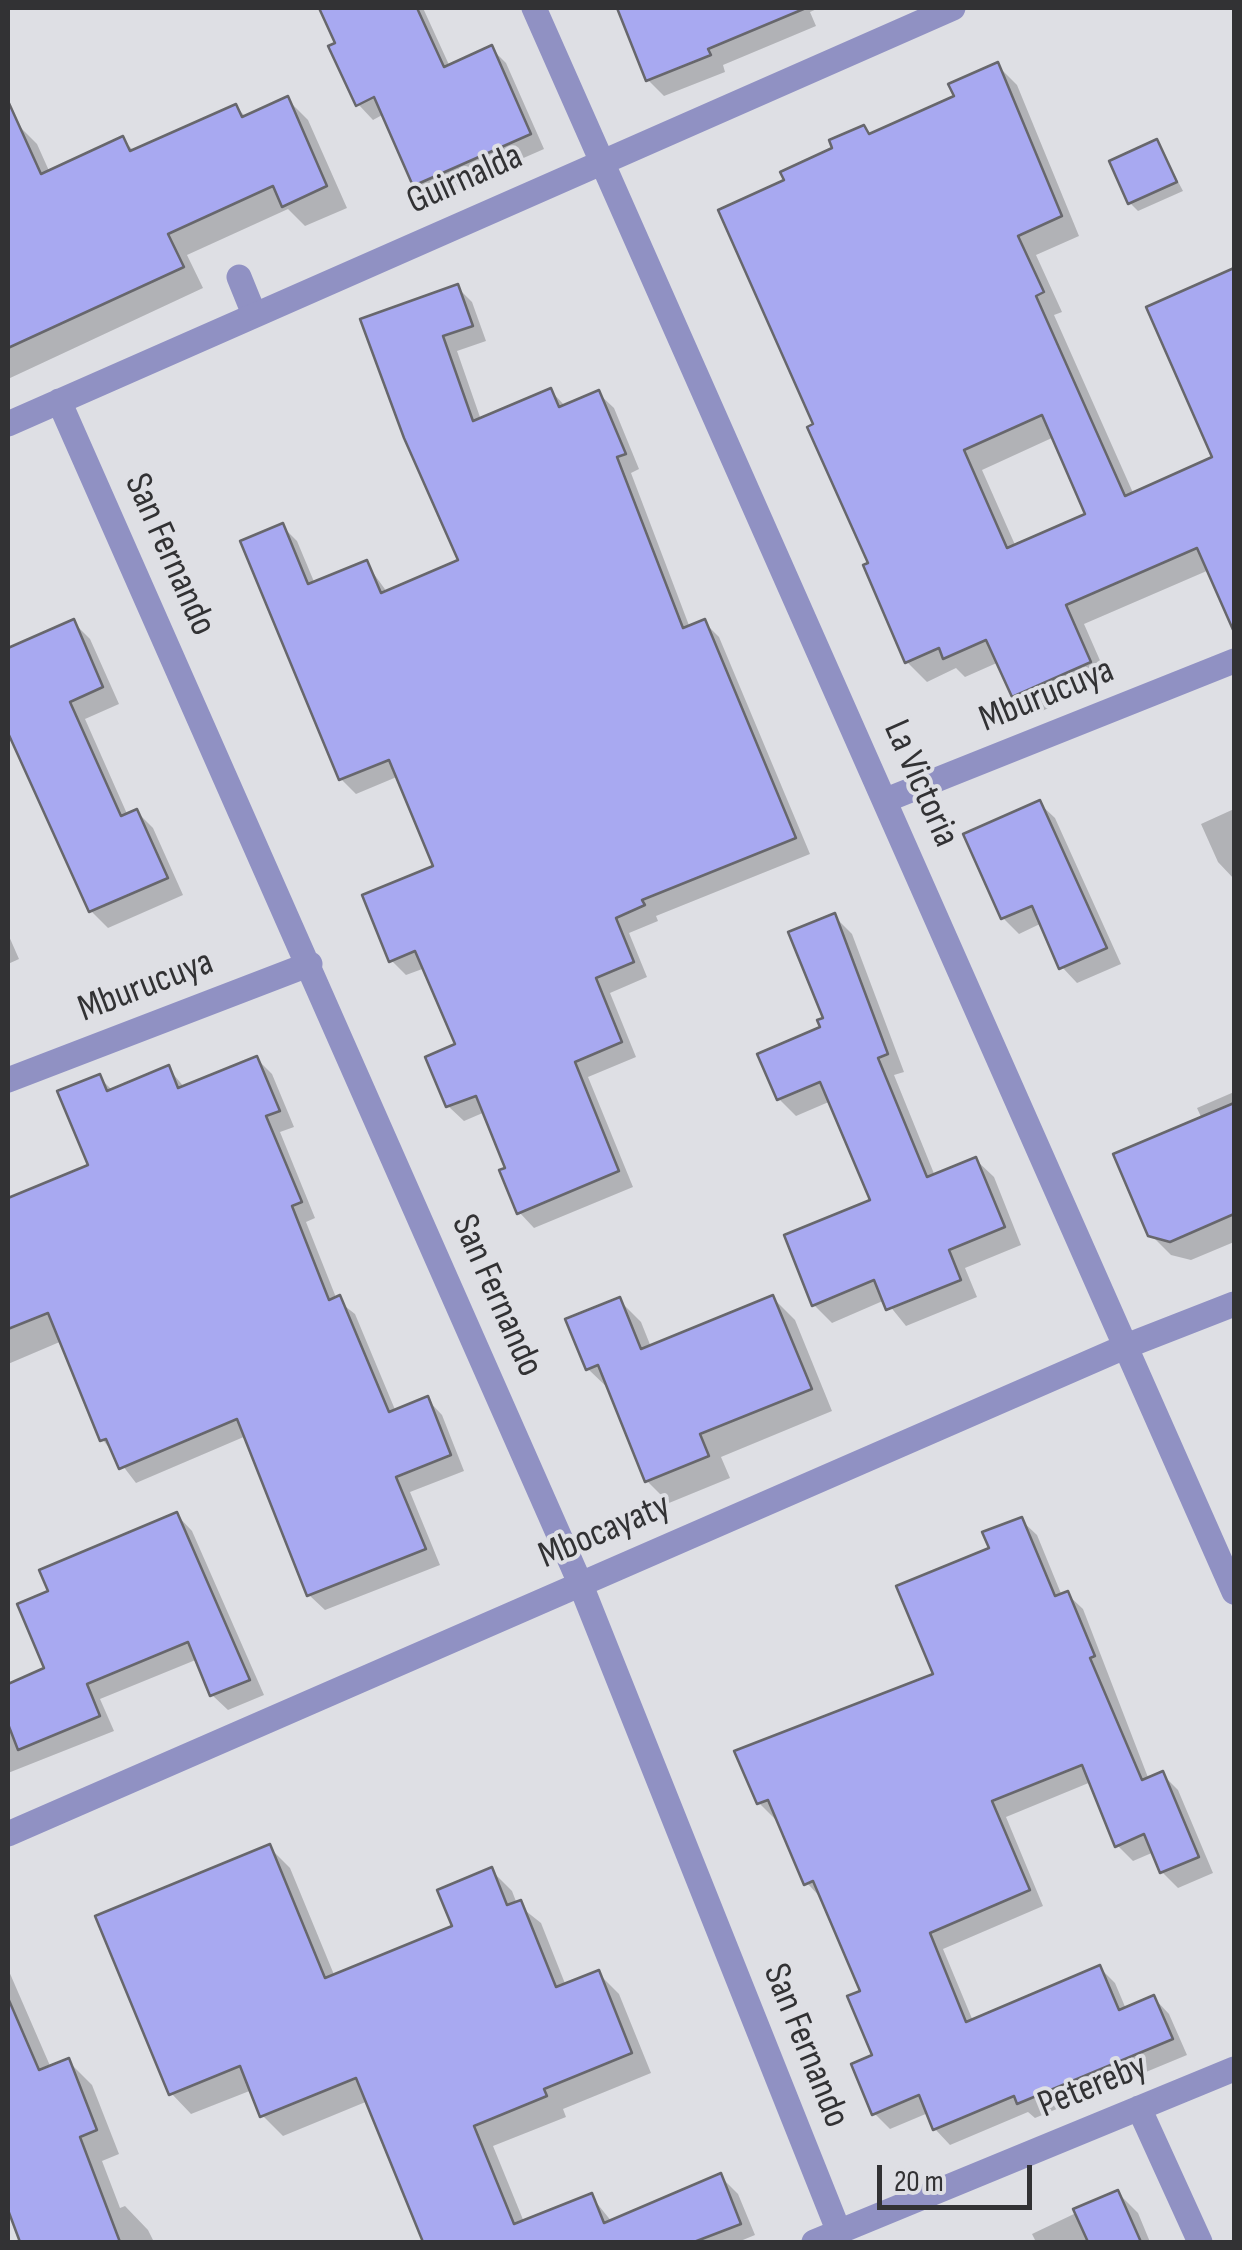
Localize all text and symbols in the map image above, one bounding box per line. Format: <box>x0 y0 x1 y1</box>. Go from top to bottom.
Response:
street label: Guirnalda <box>400 134 530 226</box>
street label: San Fernando <box>113 467 225 643</box>
street label: Mburucuya <box>973 648 1121 744</box>
street label: La Victoria <box>872 714 968 854</box>
street label: Mburucuya <box>72 940 220 1034</box>
street label: San Fernando <box>440 1208 552 1384</box>
street label: Mbocayaty <box>532 1484 678 1580</box>
street label: San Fernando <box>752 1958 858 2134</box>
street label: Petereby <box>1032 2045 1154 2129</box>
scale bar <box>882 2145 1037 2207</box>
text: 20 m <box>894 2164 944 2200</box>

